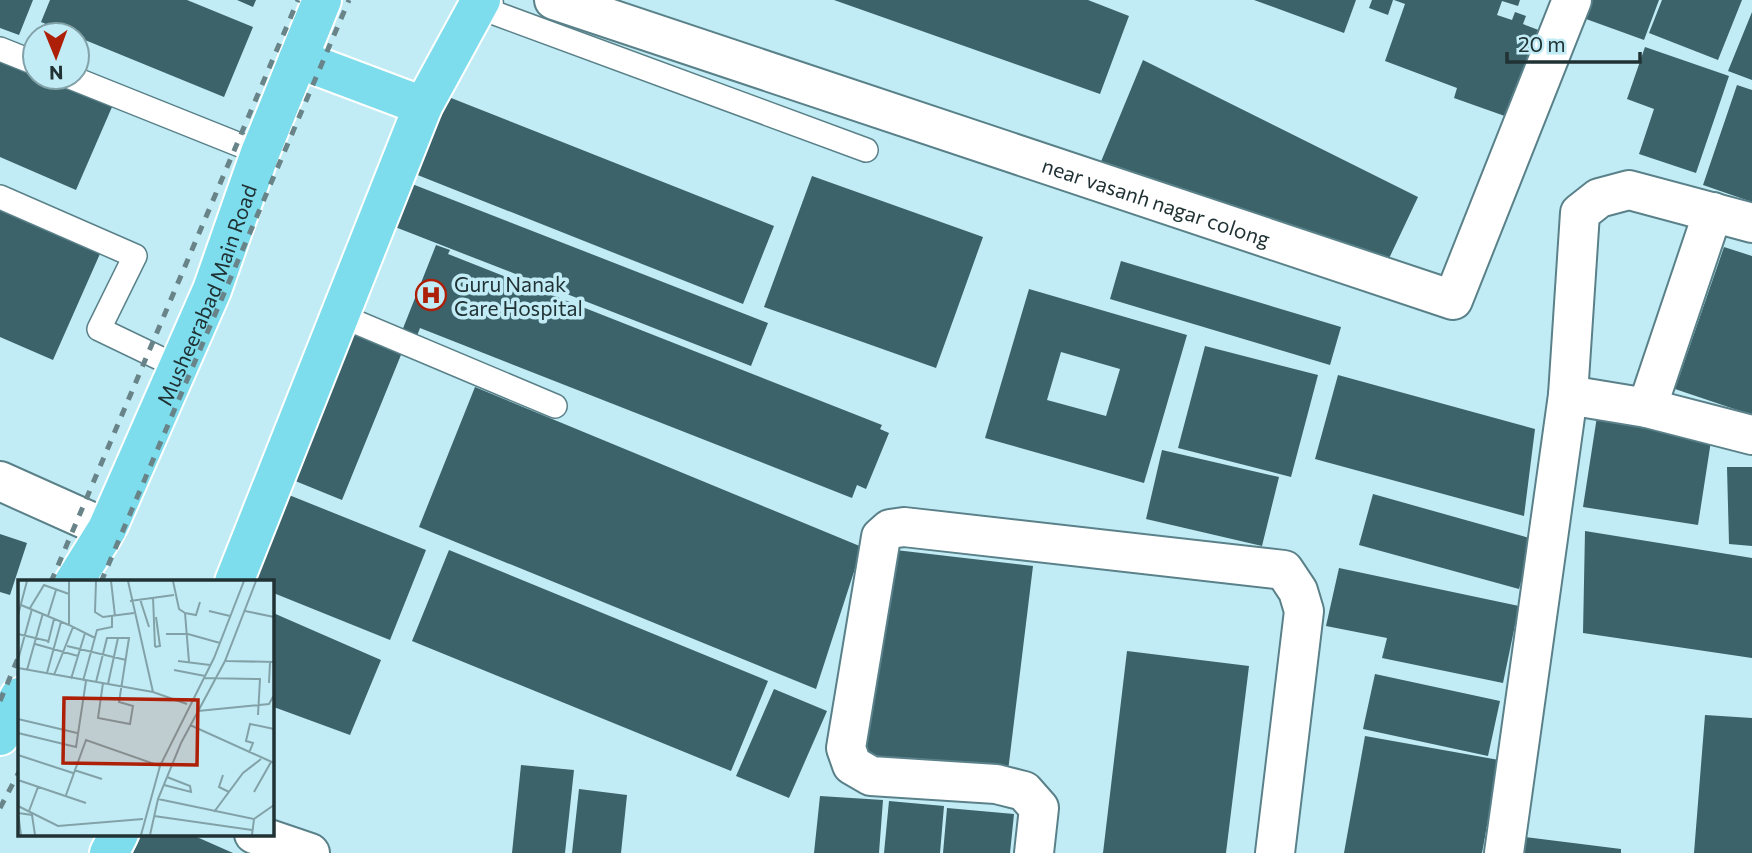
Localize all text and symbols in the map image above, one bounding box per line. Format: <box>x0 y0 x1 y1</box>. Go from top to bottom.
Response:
north arrow <box>21 21 91 91</box>
scale bar <box>1507 21 1640 65</box>
text: 20 m <box>1518 31 1566 56</box>
text: N <box>49 62 64 85</box>
street label: near vasanh nagar colong <box>1039 151 1274 251</box>
street label: Musheerabad Main Road <box>151 181 261 409</box>
place label: Guru Nanak Care Hospital <box>454 271 583 320</box>
hospital icon: Guru Nanak Care Hospital <box>414 278 448 312</box>
inset map <box>18 580 273 836</box>

